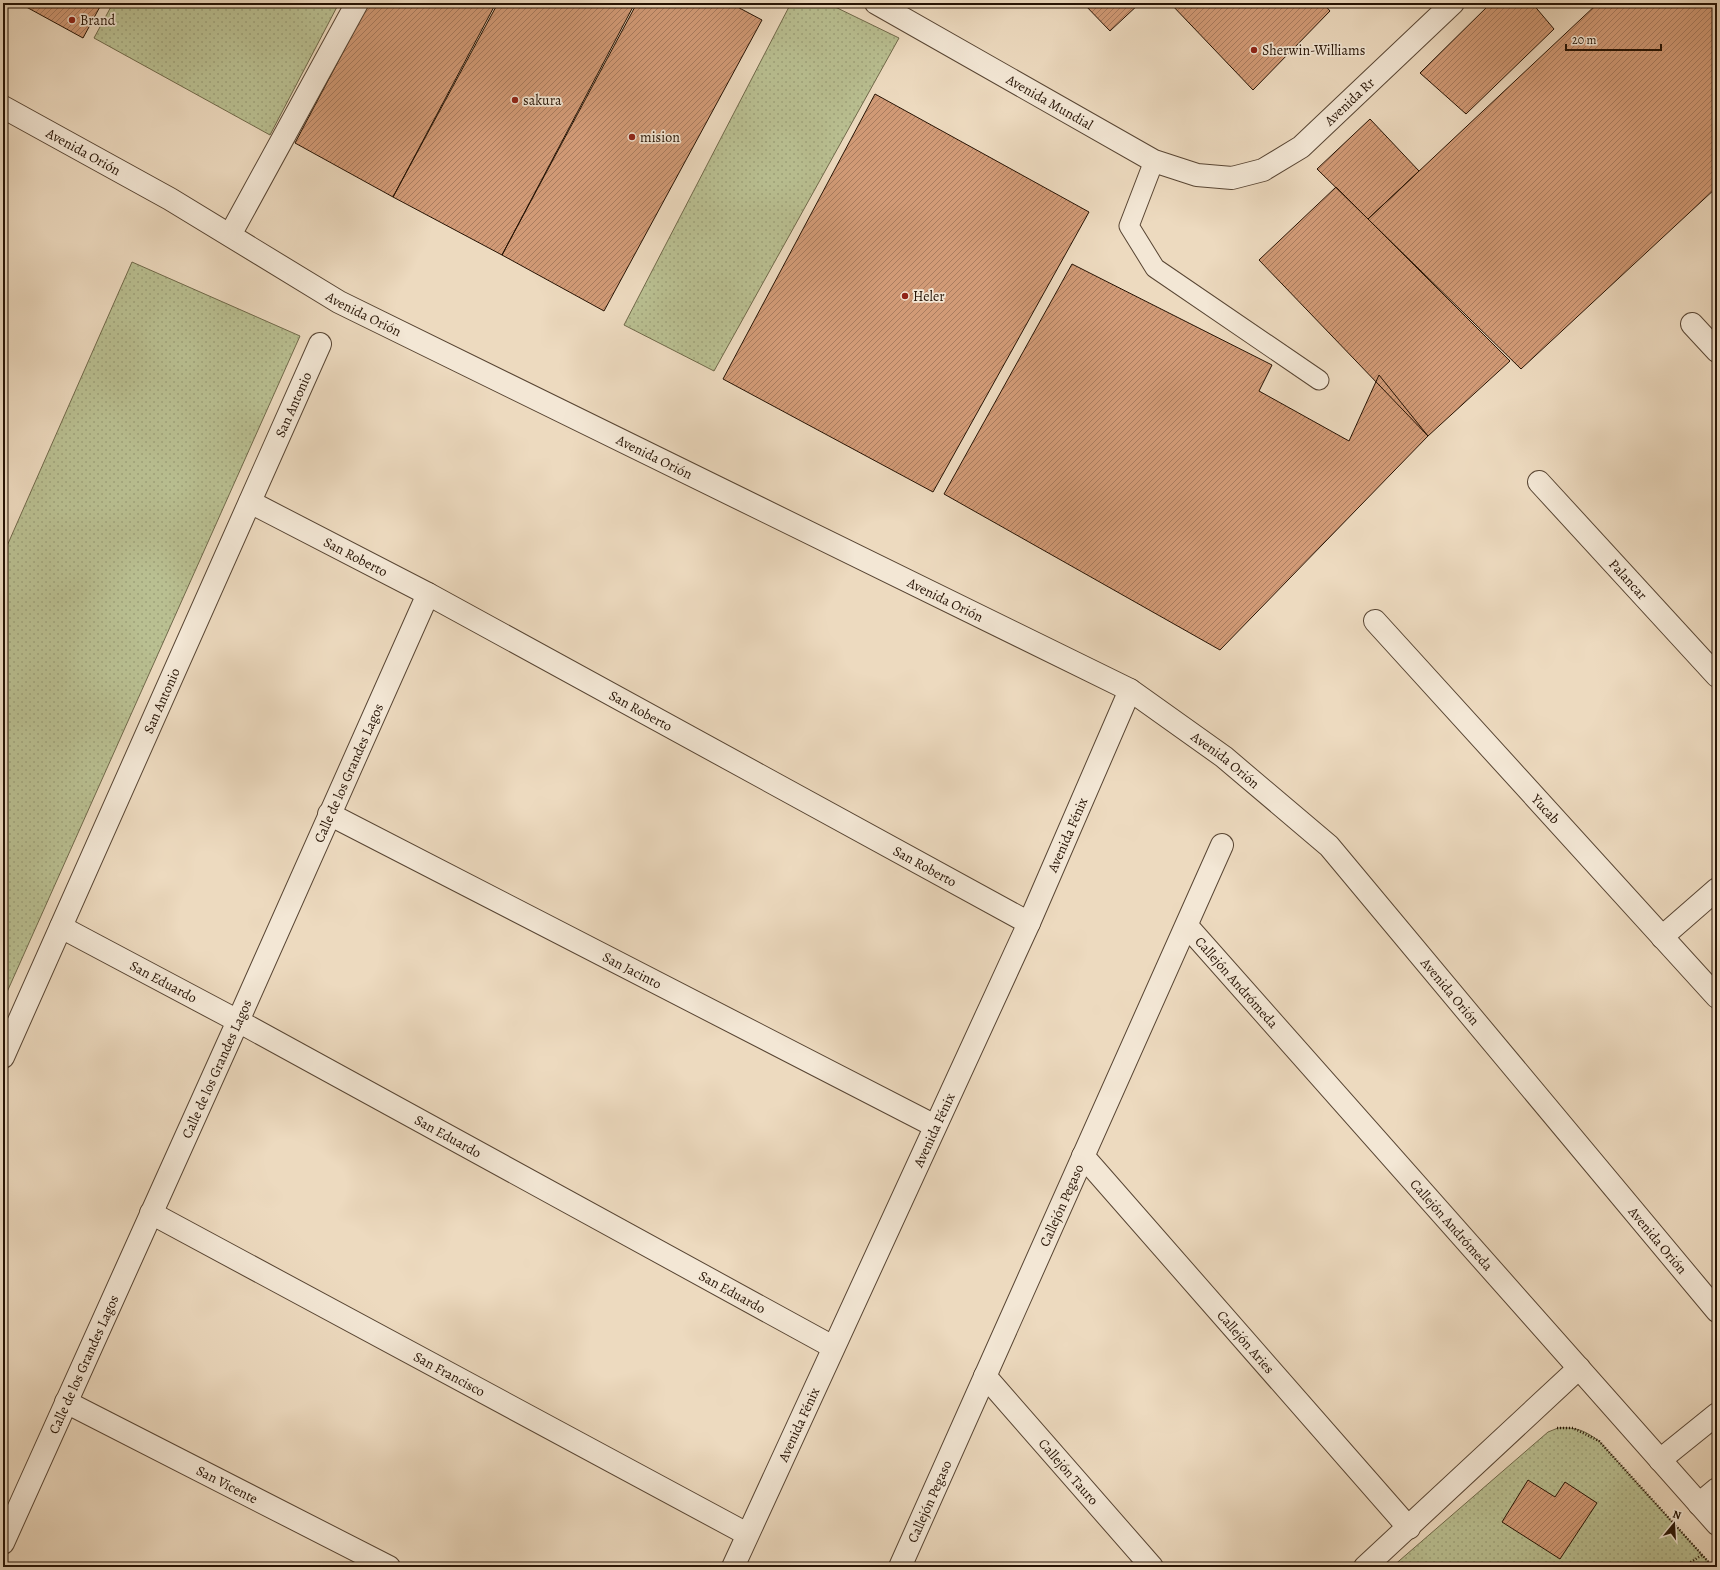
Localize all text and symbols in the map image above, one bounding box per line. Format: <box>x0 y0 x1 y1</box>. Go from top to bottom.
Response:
place label: Brand <box>80 11 116 30</box>
marker: Brand <box>67 15 77 25</box>
scale bar <box>1566 26 1661 52</box>
text: 20 m <box>1572 32 1596 48</box>
place label: Sherwin-Williams <box>1262 41 1365 60</box>
marker: Sherwin-Williams <box>1249 45 1259 55</box>
street label: Avenida Mundial <box>1002 70 1097 135</box>
street label: Avenida Rr <box>1320 73 1379 131</box>
place label: sakura <box>523 91 562 110</box>
marker: sakura <box>510 95 520 105</box>
street label: Avenida Orión <box>42 123 124 180</box>
place label: mision <box>640 128 680 147</box>
marker: mision <box>627 132 637 142</box>
street label: Avenida Orión <box>321 287 405 341</box>
place label: Heler <box>913 287 945 306</box>
marker: Heler <box>900 291 910 301</box>
street label: San Antonio <box>271 369 316 441</box>
street label: Avenida Orión <box>612 430 696 484</box>
street label: San Roberto <box>320 533 391 582</box>
street label: Palancar <box>1604 555 1652 605</box>
street label: Avenida Orión <box>903 573 987 627</box>
street label: San Antonio <box>139 665 185 737</box>
street label: San Roberto <box>605 686 676 736</box>
street label: Calle de los Grandes Lagos <box>310 700 388 846</box>
street label: Avenida Orión <box>1186 727 1264 793</box>
street label: Yucab <box>1526 789 1564 828</box>
street label: Avenida Fénix <box>1043 794 1092 876</box>
street label: San Roberto <box>890 841 960 892</box>
street label: Callejón Andrómeda <box>1191 932 1283 1033</box>
street label: San Jacinto <box>599 947 665 994</box>
street label: Avenida Orión <box>1416 953 1484 1030</box>
street label: San Eduardo <box>126 956 200 1007</box>
street label: Calle de los Grandes Lagos <box>177 996 256 1142</box>
street label: Avenida Fénix <box>909 1090 960 1171</box>
street label: San Eduardo <box>411 1111 485 1163</box>
street label: Callejón Pegaso <box>1035 1161 1088 1250</box>
street label: Callejón Andrómeda <box>1405 1175 1497 1275</box>
street label: Avenida Orión <box>1623 1202 1691 1278</box>
street label: San Eduardo <box>695 1266 769 1318</box>
street label: Calle de los Grandes Lagos <box>44 1292 124 1437</box>
street label: Callejón Aries <box>1212 1306 1278 1378</box>
street label: San Francisco <box>410 1347 488 1401</box>
street label: Avenida Fénix <box>773 1384 824 1466</box>
street label: Callejón Tauro <box>1034 1435 1103 1509</box>
street label: Callejón Pegaso <box>903 1457 957 1546</box>
street label: San Vicente <box>193 1461 261 1508</box>
north arrow <box>1654 1504 1694 1544</box>
text: N <box>1671 1507 1683 1523</box>

